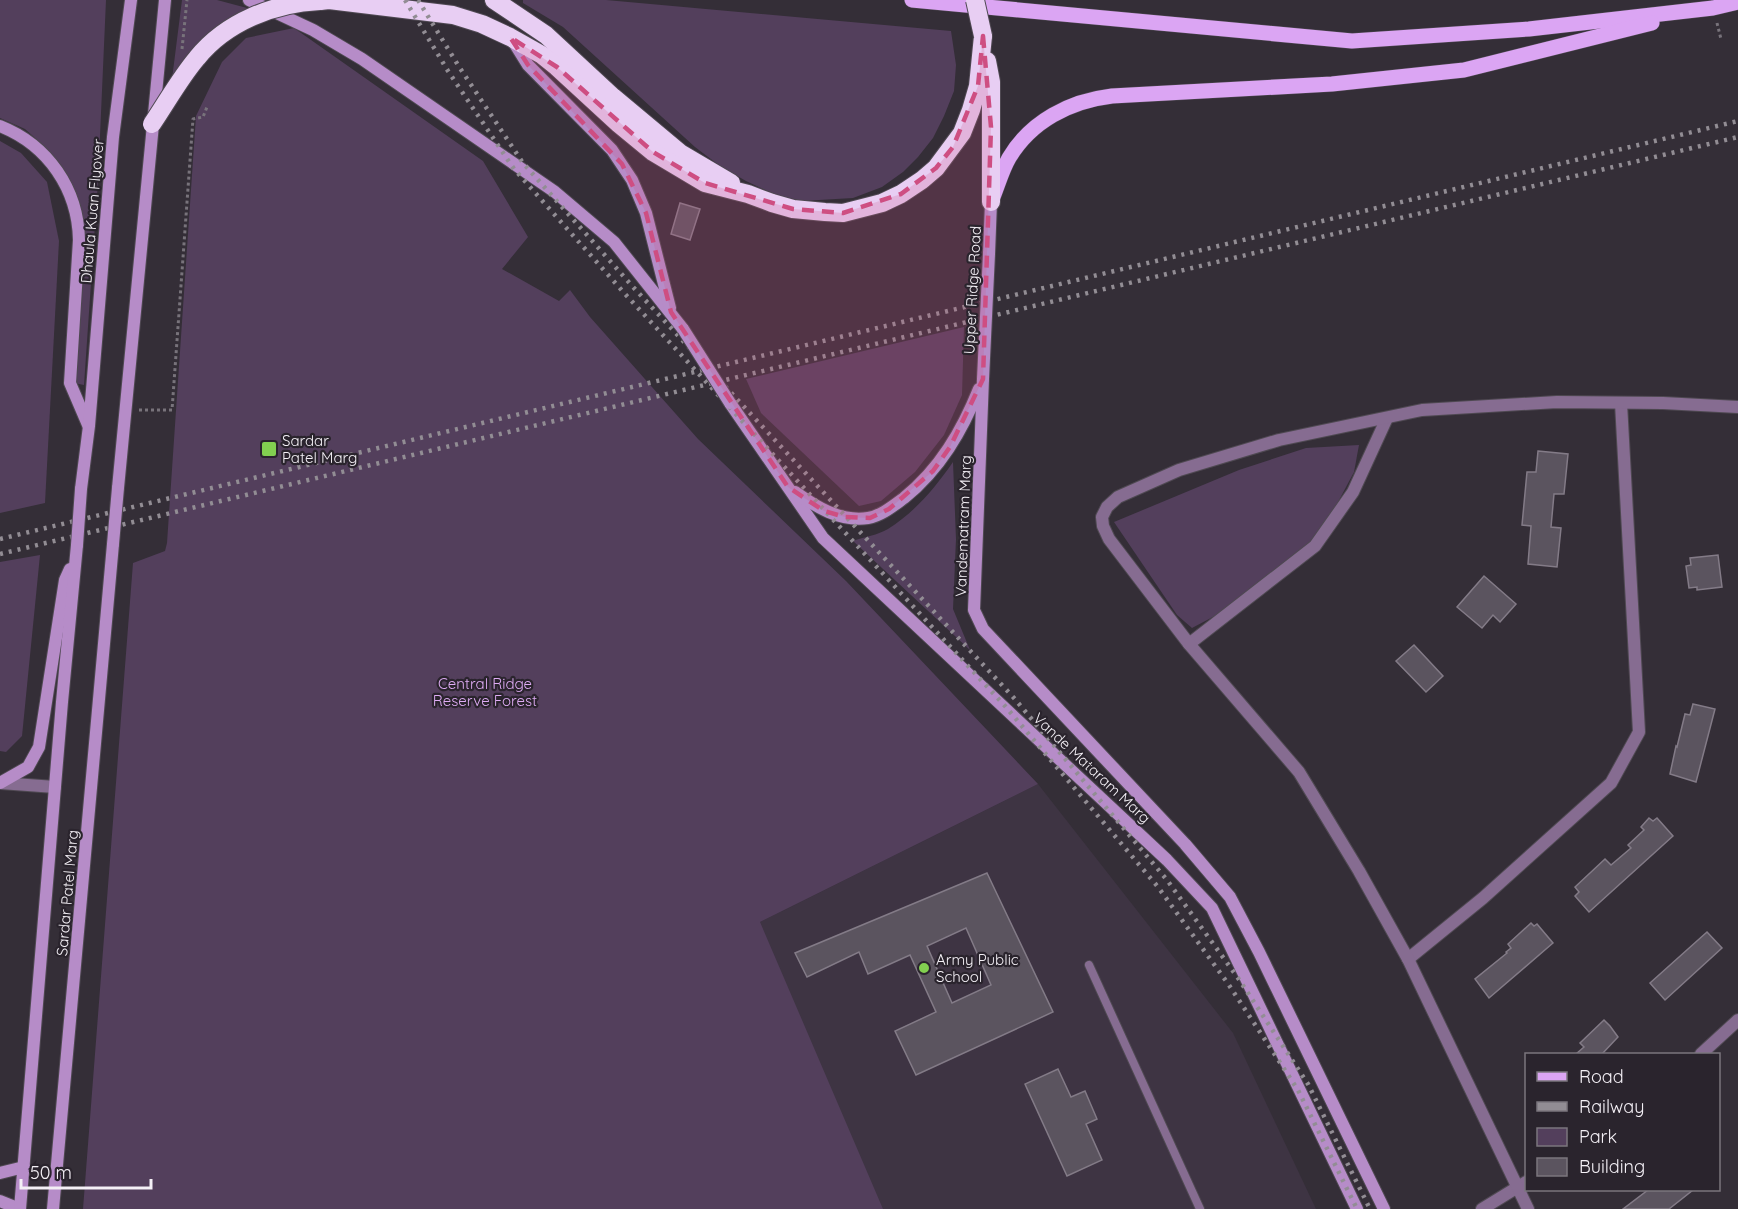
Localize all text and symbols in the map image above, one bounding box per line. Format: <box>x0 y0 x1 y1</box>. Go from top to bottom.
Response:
street label: Dhaula Kuan Flyover <box>76 138 108 284</box>
street label: Upper Ridge Road <box>959 225 985 355</box>
place label: Sardar Patel Marg <box>282 431 357 467</box>
marker: Sardar Patel Marg <box>260 440 278 458</box>
street label: Vandematram Marg <box>951 455 975 597</box>
park label: Central Ridge Reserve Forest <box>433 674 537 710</box>
street label: Vande Mataram Marg <box>1029 709 1155 827</box>
street label: Sardar Patel Marg <box>52 829 82 957</box>
place label: Army Public School <box>936 950 1019 986</box>
marker: Army Public School <box>917 961 931 975</box>
legend <box>1525 1053 1720 1191</box>
text: Road <box>1579 1065 1624 1088</box>
text: Railway <box>1579 1095 1645 1118</box>
text: Park <box>1579 1125 1617 1148</box>
scale bar <box>21 1152 152 1190</box>
text: Building <box>1579 1155 1645 1178</box>
text: 50 m <box>30 1161 72 1184</box>

